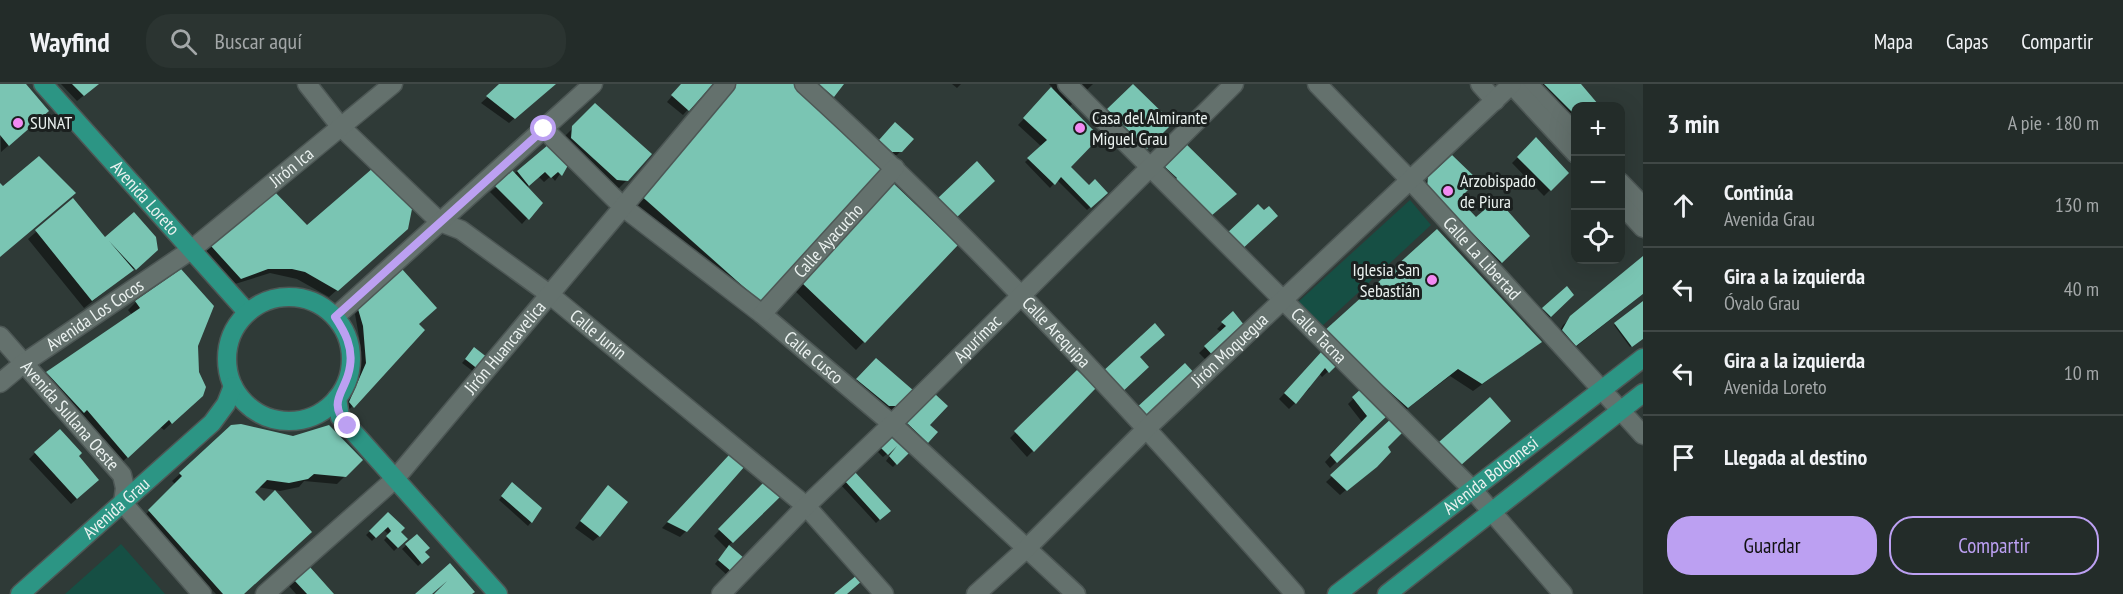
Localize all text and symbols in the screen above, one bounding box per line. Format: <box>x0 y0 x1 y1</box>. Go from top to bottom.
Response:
search box <box>146 14 566 68</box>
text: Wayfind <box>30 23 110 60</box>
icon: search <box>167 25 200 58</box>
text: Buscar aquí <box>215 27 302 55</box>
text: Mapa <box>1874 28 1913 55</box>
text: Capas <box>1946 28 1988 55</box>
text: Compartir <box>2021 28 2093 55</box>
map controls <box>1571 102 1625 264</box>
button: + <box>1571 102 1625 156</box>
place label: Casa del Almirante Miguel Grau <box>1092 106 1208 150</box>
text: 3 min <box>1667 107 1720 140</box>
text: A pie · 180 m <box>2008 110 2099 136</box>
place label: SUNAT <box>30 111 72 134</box>
route start <box>530 115 556 141</box>
marker: SUNAT <box>11 116 25 130</box>
marker: Casa del Almirante Miguel Grau <box>1073 121 1087 135</box>
street label: Jirón Ica <box>264 142 318 193</box>
street label: Avenida Loreto <box>106 156 185 240</box>
button: − <box>1571 156 1625 210</box>
place label: Arzobispado de Piura <box>1460 169 1536 213</box>
text: Continúa <box>1724 178 1793 206</box>
marker: Arzobispado de Piura <box>1441 184 1455 198</box>
icon: ahead <box>1667 189 1700 222</box>
text: 130 m <box>2055 192 2099 218</box>
street label: Calle Ayacucho <box>789 198 868 282</box>
text: Avenida Grau <box>1724 206 1815 232</box>
button: locate <box>1571 210 1625 264</box>
street label: Calle La Libertad <box>1438 212 1526 305</box>
place label: Iglesia San Sebastián <box>1353 258 1420 302</box>
text: Gira a la izquierda <box>1724 262 1865 290</box>
street label: Avenida Los Cocos <box>42 273 148 356</box>
marker: Iglesia San Sebastián <box>1425 273 1439 287</box>
icon: left <box>1667 273 1700 306</box>
text: 40 m <box>2064 276 2099 302</box>
text: Óvalo Grau <box>1724 290 1800 316</box>
street label: Calle Arequipa <box>1017 292 1096 372</box>
street label: Jirón Huancavelica <box>458 296 550 400</box>
street label: Calle Tacna <box>1286 303 1352 368</box>
street label: Calle Junín <box>565 304 632 364</box>
street label: Jirón Moquegua <box>1185 308 1273 392</box>
street label: Apurímac <box>949 309 1007 367</box>
street label: Calle Cusco <box>779 326 848 389</box>
text: Gira a la izquierda <box>1724 346 1865 374</box>
street label: Avenida Sullana Oeste <box>16 356 125 475</box>
icon: left <box>1667 357 1700 390</box>
text: 10 m <box>2064 360 2099 386</box>
text: Avenida Loreto <box>1724 374 1827 400</box>
route end <box>334 412 360 438</box>
street label: Avenida Bolognesi <box>1438 431 1543 519</box>
icon: arrive <box>1667 441 1700 474</box>
text: Llegada al destino <box>1724 443 1867 471</box>
street label: Avenida Grau <box>78 472 154 544</box>
button: Guardar <box>1667 516 1877 575</box>
button: Compartir <box>1889 516 2099 575</box>

